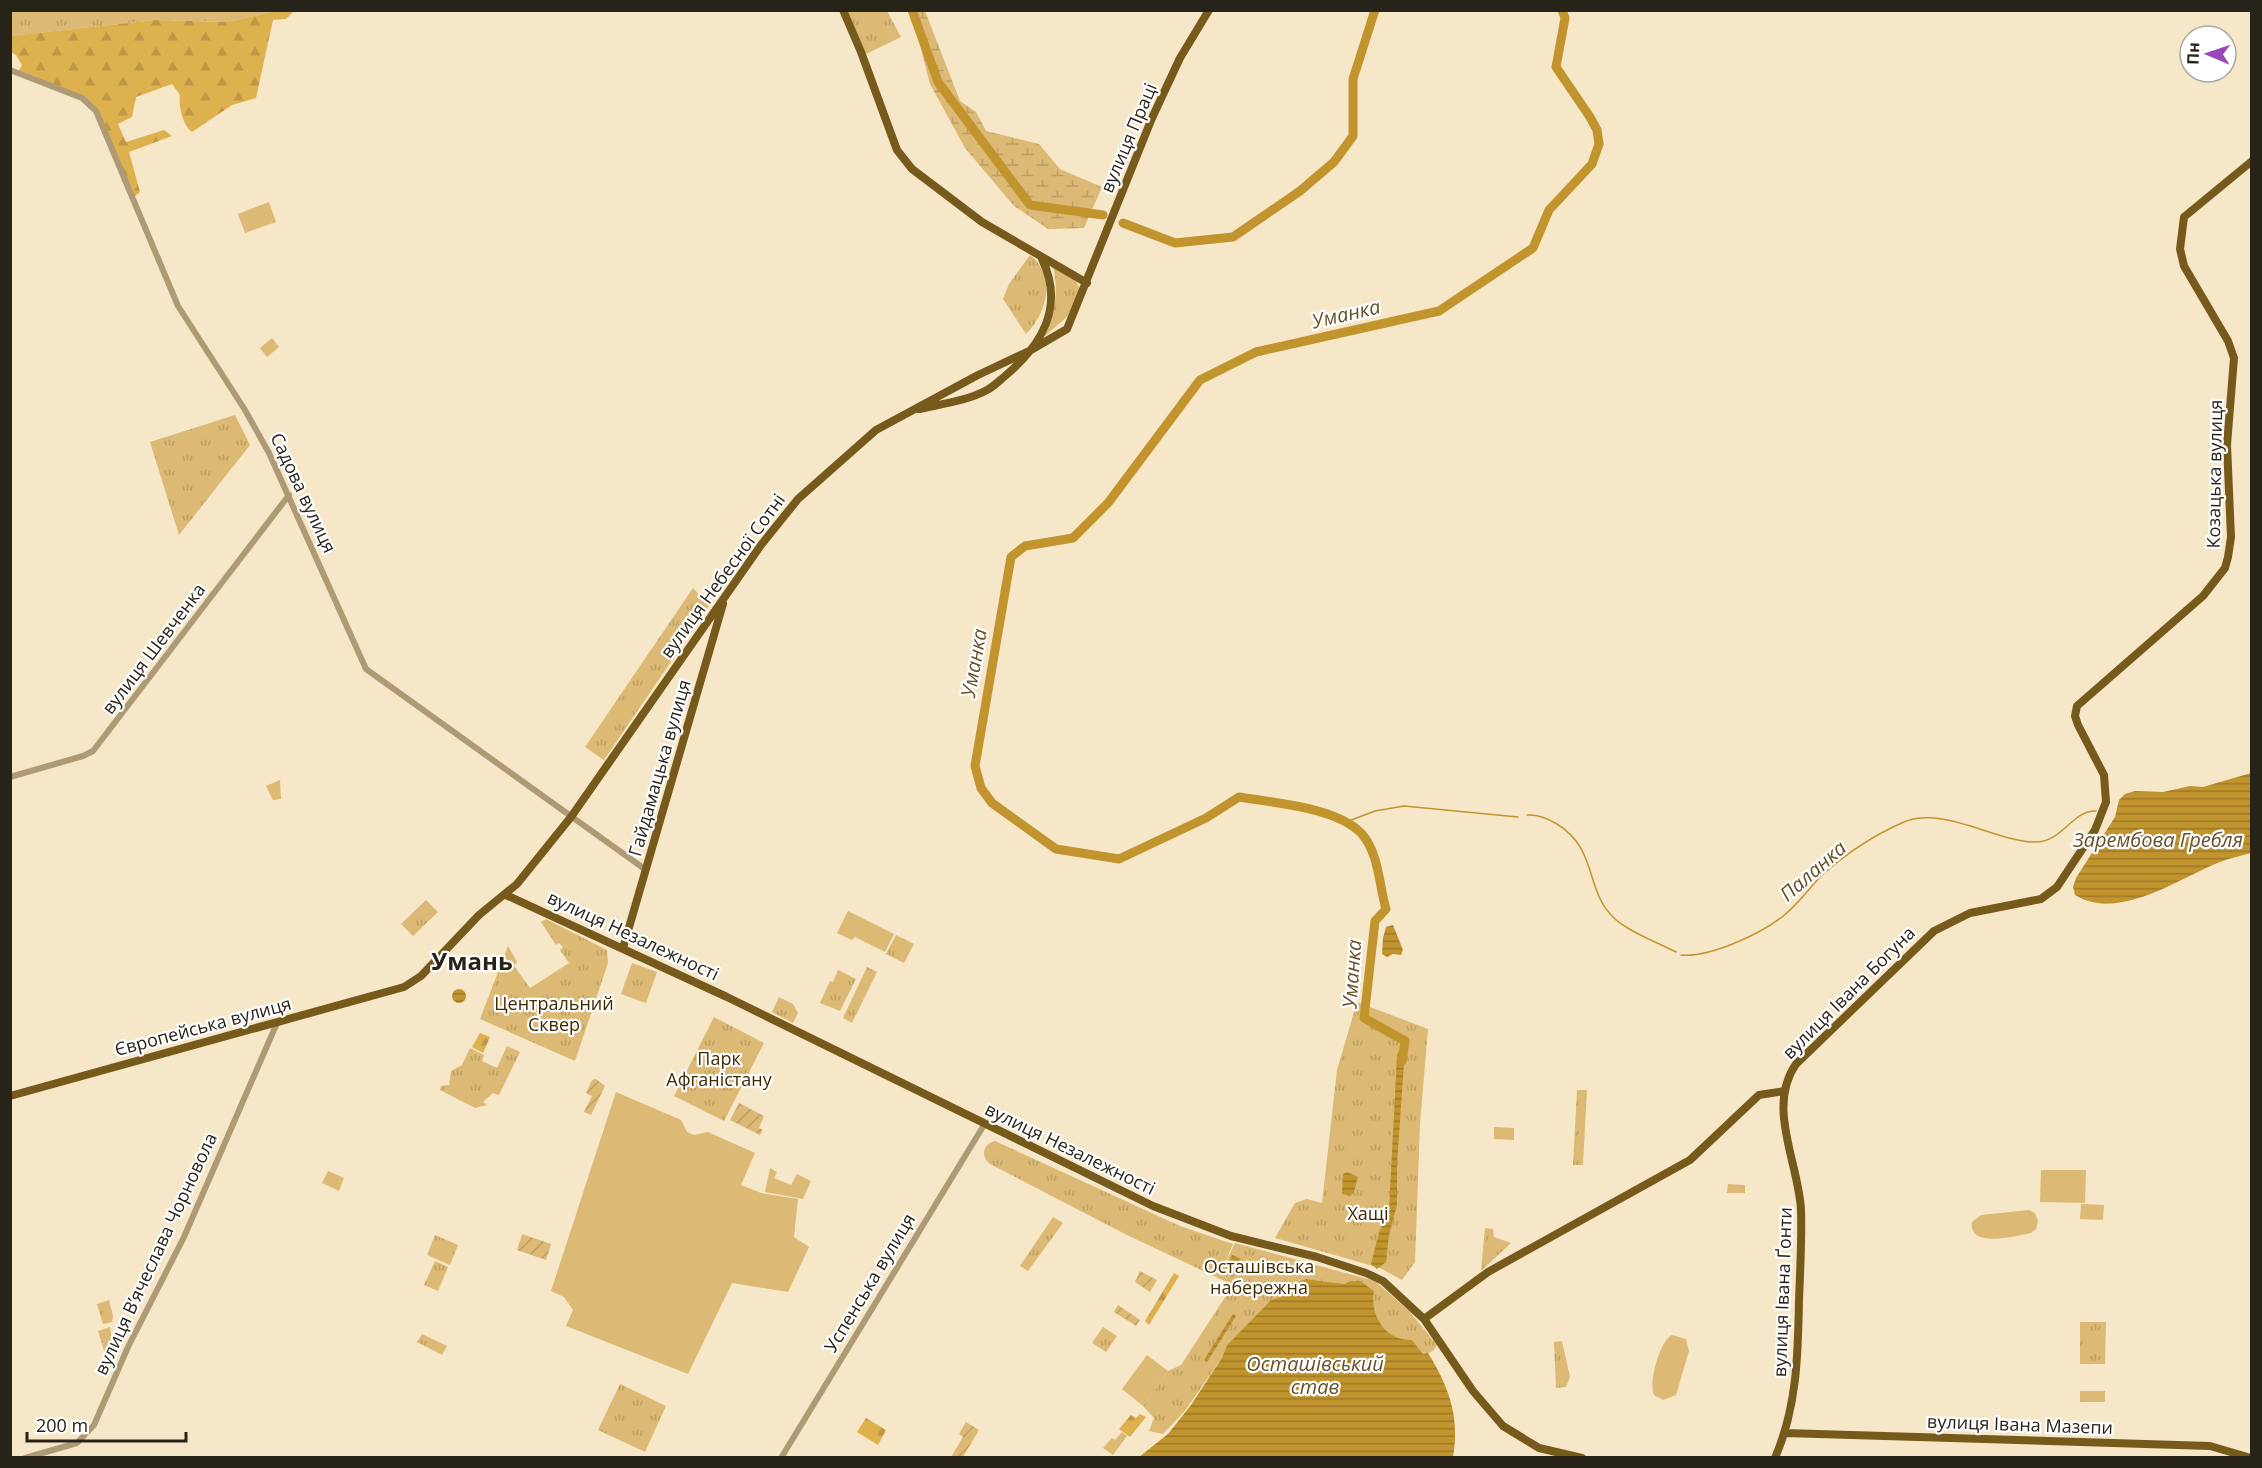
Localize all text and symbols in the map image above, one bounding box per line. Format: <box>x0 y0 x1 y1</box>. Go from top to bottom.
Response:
north arrow <box>2178 24 2238 84</box>
text: Пн <box>2182 42 2204 65</box>
street label: вулиця Праці <box>1094 79 1162 196</box>
water label: Уманка <box>1308 293 1383 335</box>
street label: Козацька вулиця <box>2201 399 2227 549</box>
street label: Садова вулиця <box>266 429 342 556</box>
street label: вулиця Небесної Сотні <box>654 488 790 662</box>
street label: вулиця Шевченка <box>96 578 210 719</box>
water label: Уманка <box>954 626 993 700</box>
street label: Гайдамацька вулиця <box>622 677 696 859</box>
water label: Зарембова Гребля <box>2072 826 2243 853</box>
water label: Паланка <box>1774 834 1852 907</box>
street label: вулиця Незалежності <box>544 885 723 985</box>
street label: вулиця Івана Богуна <box>1777 921 1920 1064</box>
water label: Уманка <box>1336 938 1367 1011</box>
district label: Умань <box>431 944 513 977</box>
street label: Європейська вулиця <box>112 991 294 1061</box>
park label: Центральний Сквер <box>494 991 614 1036</box>
park label: Парк Афганістану <box>666 1046 773 1091</box>
street label: вулиця Незалежності <box>981 1096 1160 1200</box>
street label: вулиця В’ячеслава Чорновола <box>88 1129 222 1379</box>
park label: Хащі <box>1347 1201 1389 1225</box>
street label: вулиця Івана Ґонти <box>1767 1207 1797 1377</box>
street label: Успенська вулиця <box>818 1209 920 1356</box>
park label: Осташівська набережна <box>1204 1254 1314 1299</box>
water label: Осташівський став <box>1246 1350 1384 1400</box>
scale bar <box>27 1405 186 1443</box>
street label: вулиця Івана Мазепи <box>1927 1409 2113 1439</box>
text: 200 m <box>36 1413 88 1437</box>

